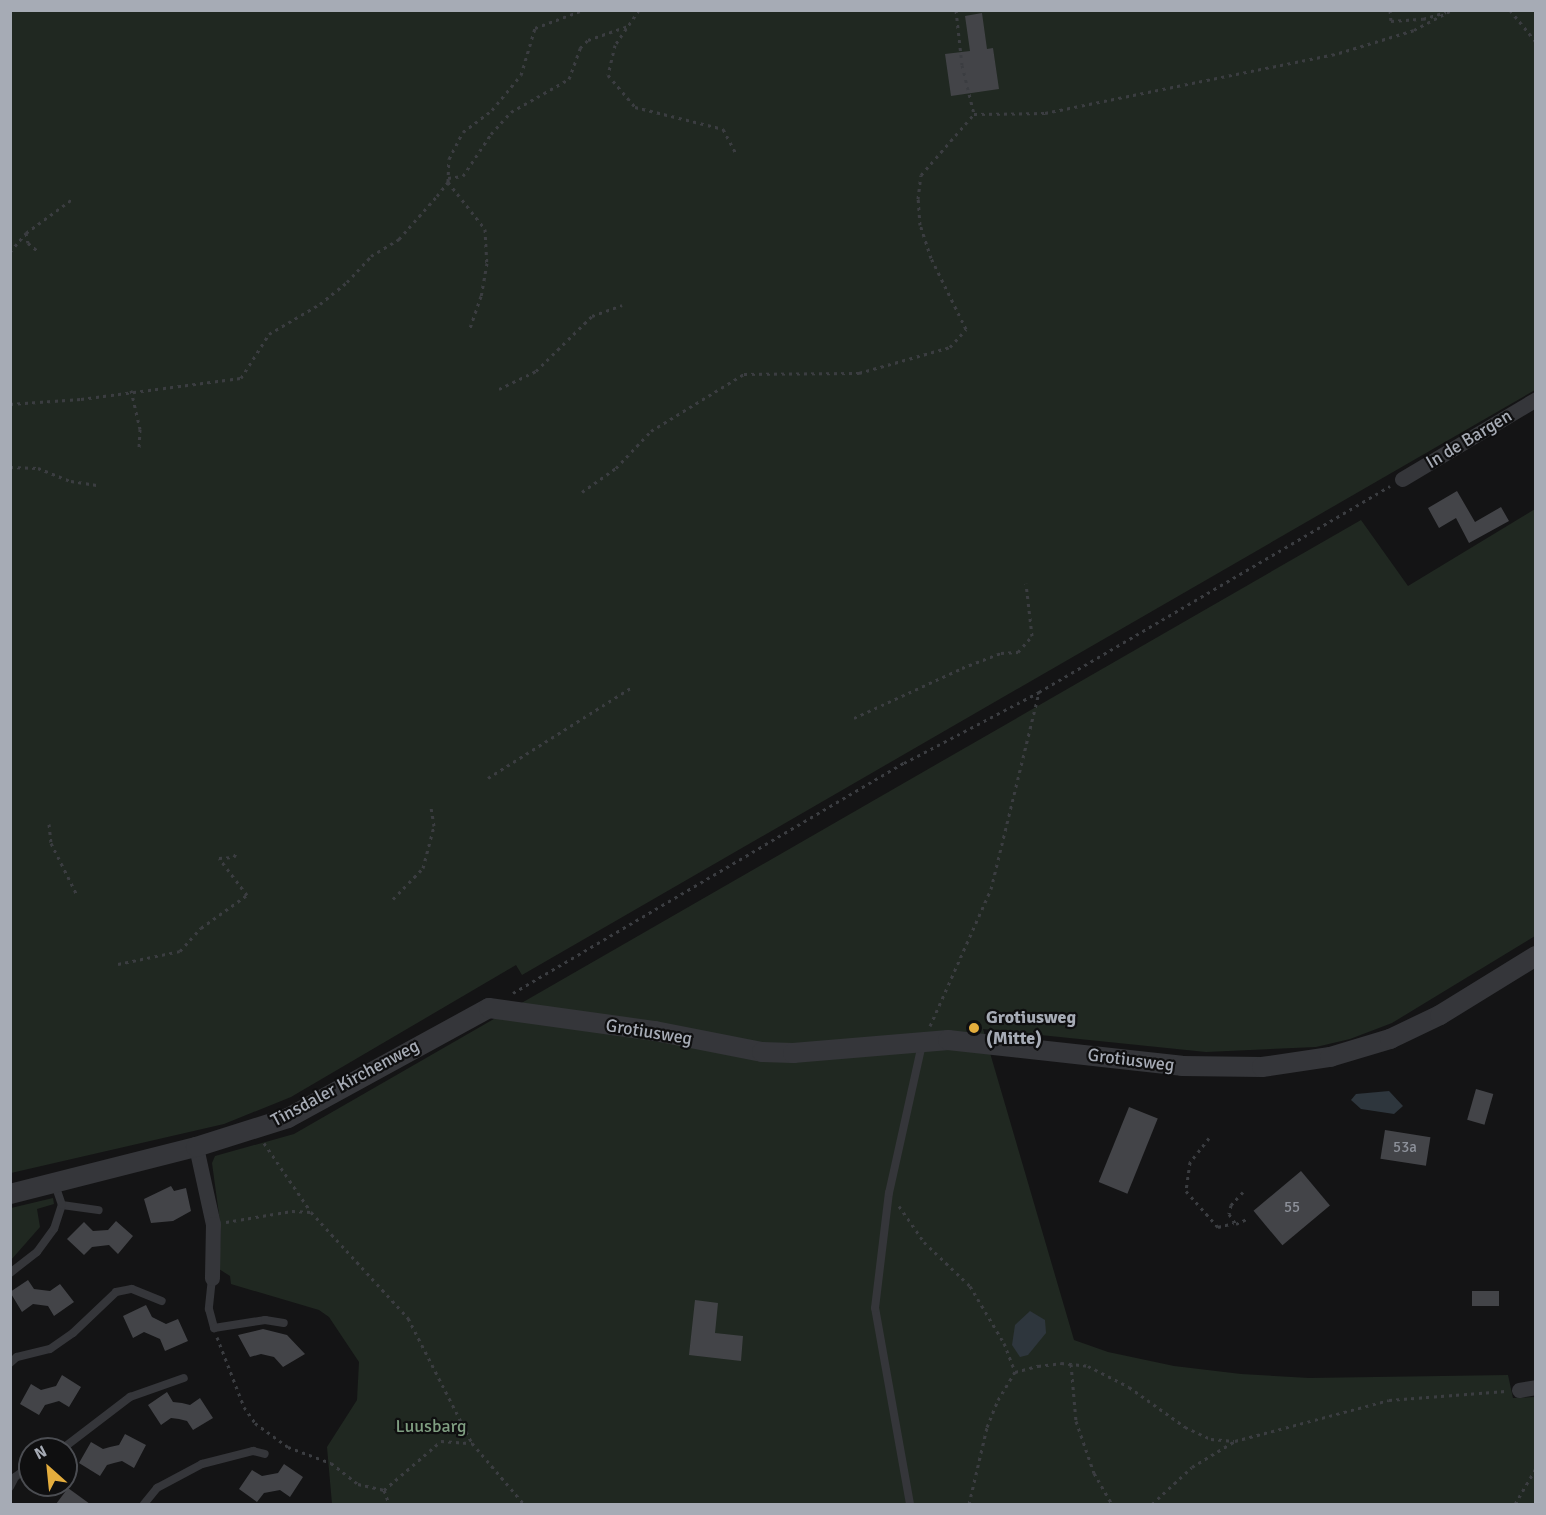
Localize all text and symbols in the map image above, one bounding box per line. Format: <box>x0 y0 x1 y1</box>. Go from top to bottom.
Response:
street label: In de Bargen <box>1422 405 1516 473</box>
place label: Grotiusweg (Mitte) <box>986 1007 1076 1050</box>
street label: Grotiusweg <box>604 1014 694 1050</box>
marker: Grotiusweg (Mitte) <box>967 1021 981 1035</box>
street label: Tinsdaler Kirchenweg <box>267 1035 423 1131</box>
street label: Grotiusweg <box>1086 1044 1176 1076</box>
house number: 53a <box>1393 1139 1417 1157</box>
house number: 55 <box>1284 1199 1300 1217</box>
park label: Luusbarg <box>395 1415 467 1437</box>
north arrow <box>18 1437 78 1497</box>
text: N <box>31 1441 50 1464</box>

